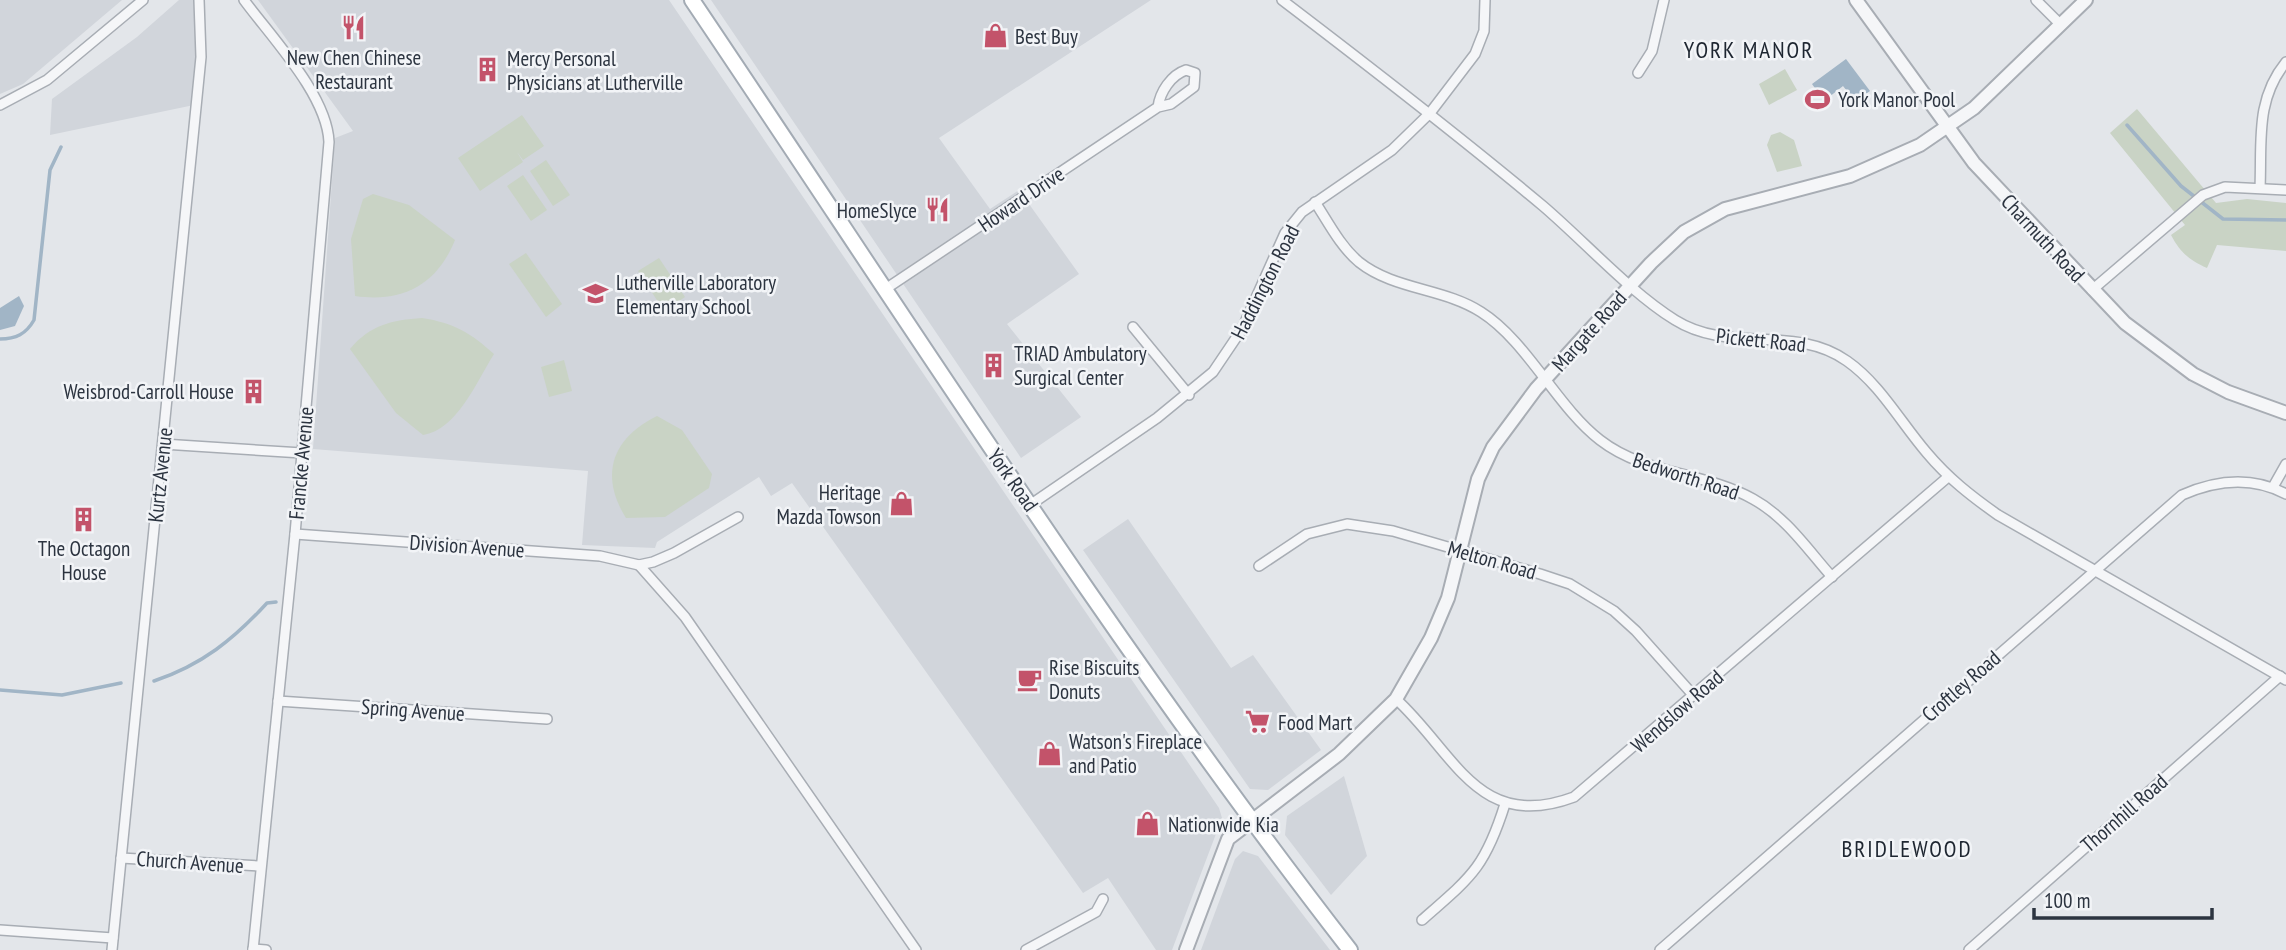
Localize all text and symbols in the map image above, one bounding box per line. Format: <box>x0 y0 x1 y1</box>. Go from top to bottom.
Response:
restaurant icon: New Chen Chinese Restaurant <box>340 14 368 42</box>
shop icon: Best Buy <box>981 22 1009 50</box>
place label: Best Buy <box>1015 23 1078 50</box>
district label: YORK MANOR <box>1684 35 1814 64</box>
place label: New Chen Chinese Restaurant <box>287 44 421 95</box>
place label: Mercy Personal Physicians at Lutherville <box>507 45 683 96</box>
building icon: Mercy Personal Physicians at Lutherville <box>473 56 501 84</box>
sports icon: York Manor Pool <box>1804 85 1832 113</box>
place label: York Manor Pool <box>1838 86 1955 113</box>
street label: Howard Drive <box>973 160 1069 238</box>
street label: Charmuth Road <box>1995 188 2091 288</box>
restaurant icon: HomeSlyce <box>923 196 951 224</box>
place label: HomeSlyce <box>837 197 917 224</box>
street label: Haddington Road <box>1225 220 1305 344</box>
place label: Lutherville Laboratory Elementary School <box>616 269 776 320</box>
school or university icon: Lutherville Laboratory Elementary School <box>582 280 610 308</box>
street label: Margate Road <box>1546 285 1632 377</box>
street label: Pickett Road <box>1715 322 1807 358</box>
place label: TRIAD Ambulatory Surgical Center <box>1014 340 1147 391</box>
building icon: TRIAD Ambulatory Surgical Center <box>980 351 1008 379</box>
building icon: Weisbrod-Carroll House <box>240 377 268 405</box>
place label: Weisbrod-Carroll House <box>63 378 234 405</box>
street label: Francke Avenue <box>283 405 319 521</box>
street label: Kurtz Avenue <box>142 426 178 524</box>
street label: York Road <box>982 443 1044 517</box>
street label: Bedworth Road <box>1629 446 1743 506</box>
place label: Heritage Mazda Towson <box>776 479 881 530</box>
shop icon: Heritage Mazda Towson <box>887 490 915 518</box>
building icon: The Octagon House <box>70 505 98 533</box>
street label: Division Avenue <box>409 529 525 563</box>
street label: Melton Road <box>1444 534 1540 586</box>
place label: The Octagon House <box>38 535 130 586</box>
street label: Croftley Road <box>1916 644 2006 728</box>
place label: Rise Biscuits Donuts <box>1049 654 1139 705</box>
street label: Wendslow Road <box>1625 664 1729 758</box>
cafe icon: Rise Biscuits Donuts <box>1015 665 1043 693</box>
street label: Spring Avenue <box>360 693 466 727</box>
supermarket icon: Food Mart <box>1244 708 1272 736</box>
place label: Food Mart <box>1278 709 1352 736</box>
place label: Watson's Fireplace and Patio <box>1069 728 1202 779</box>
shop icon: Watson's Fireplace and Patio <box>1035 739 1063 767</box>
street label: Thornhill Road <box>2075 768 2173 858</box>
shop icon: Nationwide Kia <box>1134 810 1162 838</box>
place label: Nationwide Kia <box>1168 811 1279 838</box>
district label: BRIDLEWOOD <box>1841 834 1973 863</box>
street label: Church Avenue <box>135 845 245 879</box>
scale bar <box>2034 876 2212 920</box>
text: 100 m <box>2044 887 2090 914</box>

